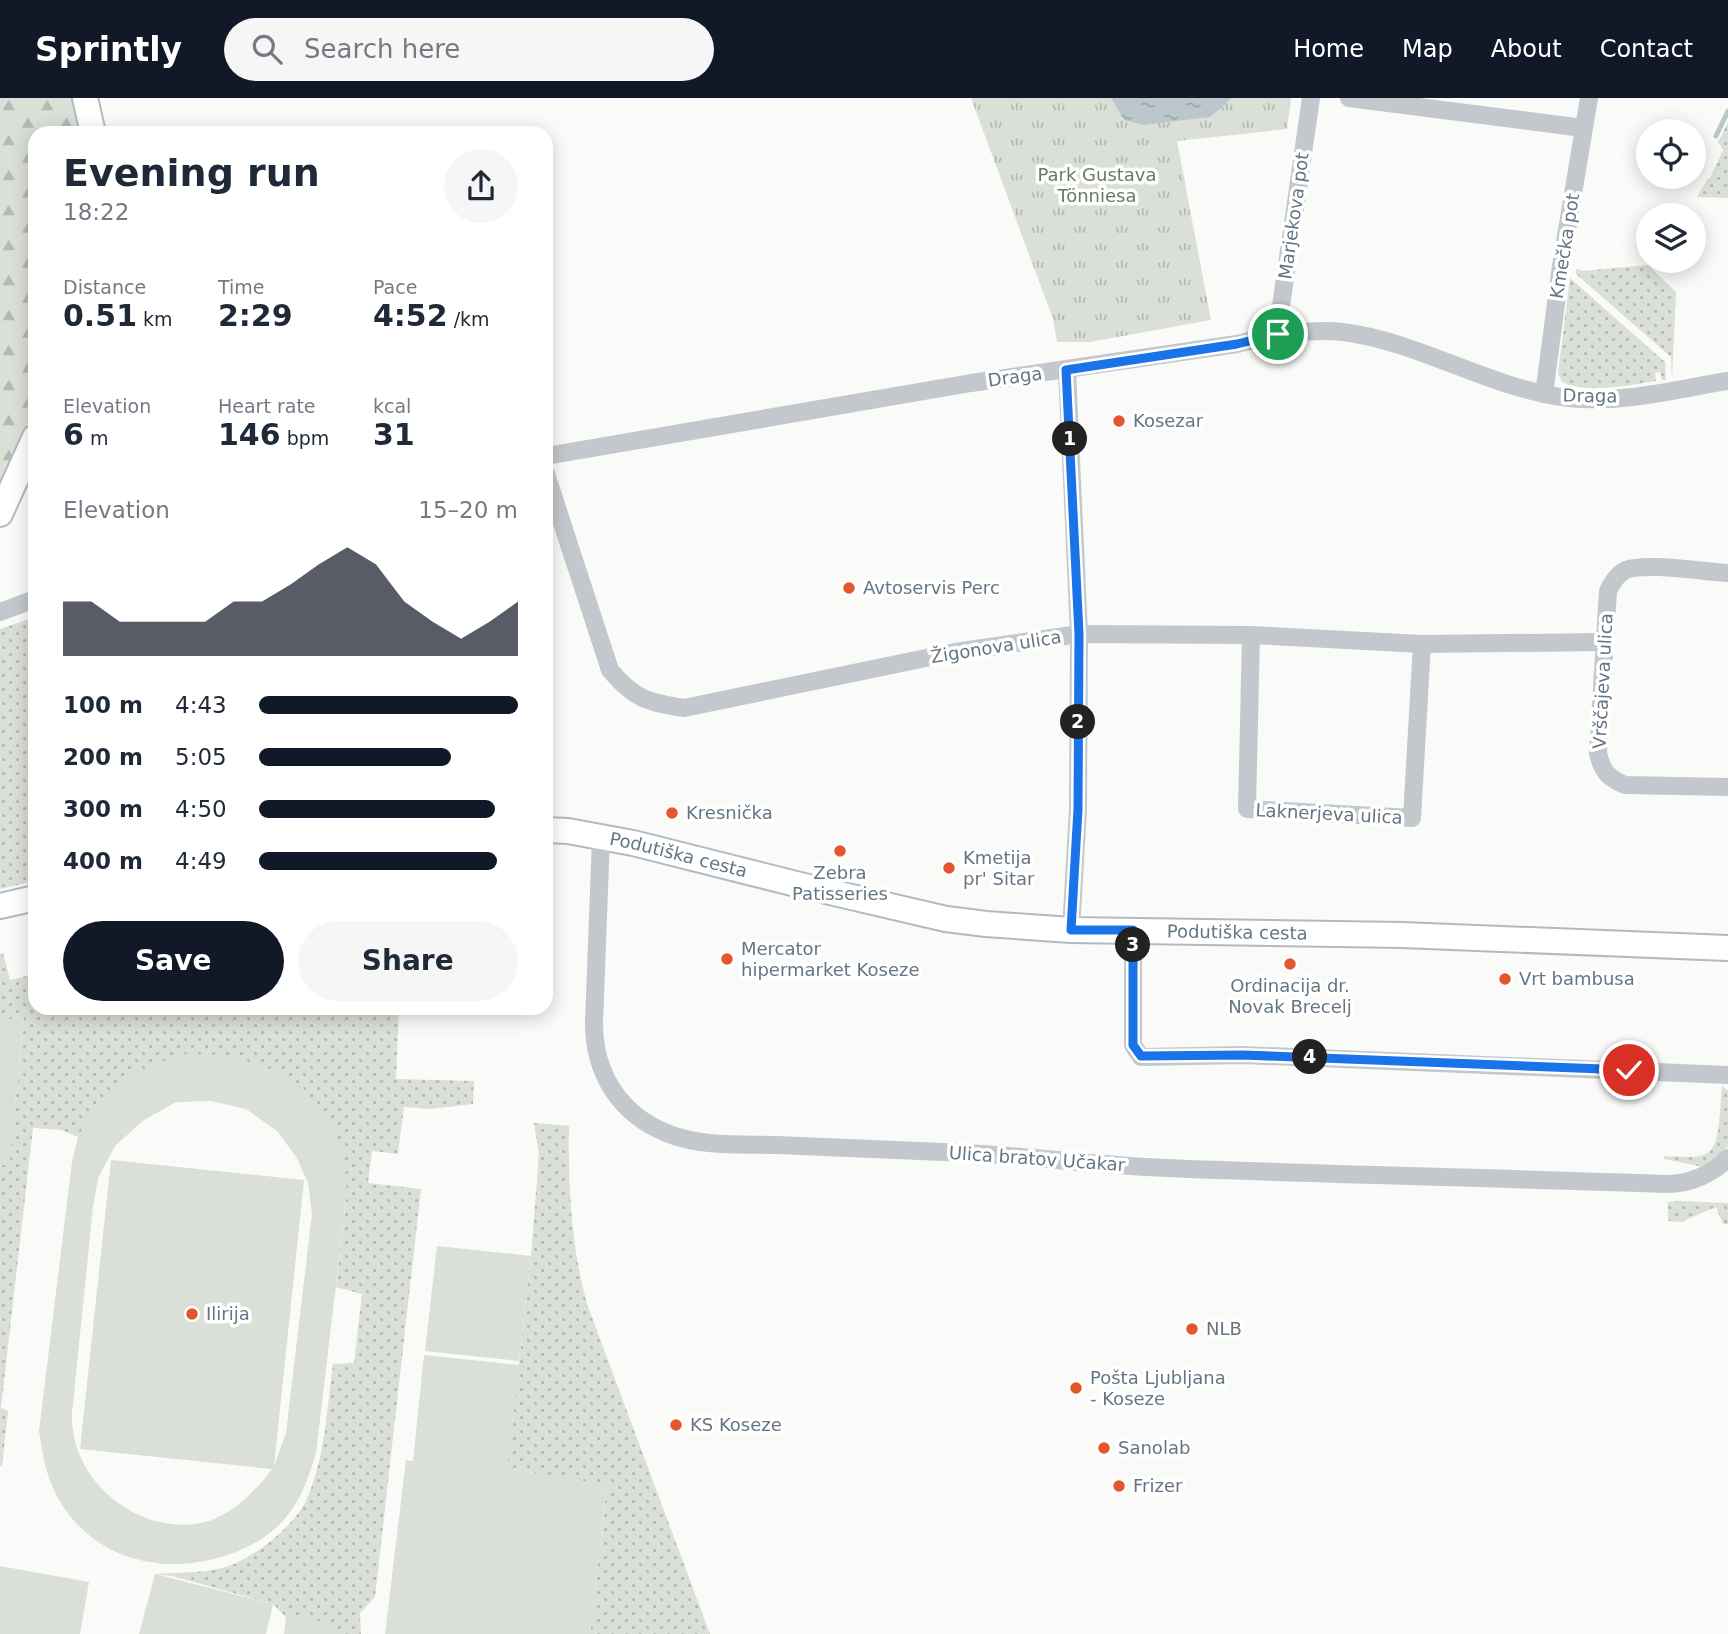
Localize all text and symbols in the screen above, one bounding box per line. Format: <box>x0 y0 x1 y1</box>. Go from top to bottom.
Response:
search box <box>224 18 714 81</box>
text: Sprintly <box>35 30 182 69</box>
icon: search <box>248 30 286 68</box>
text: Search here <box>304 34 460 64</box>
text: Home <box>1293 35 1364 63</box>
text: Map <box>1402 35 1453 63</box>
text: About <box>1491 35 1562 63</box>
text: Contact <box>1600 35 1693 63</box>
map controls <box>1636 119 1706 273</box>
button: locate <box>1636 119 1706 189</box>
button: share <box>444 149 518 223</box>
text: Evening run <box>63 151 320 195</box>
street label: Marjekova pot <box>1274 151 1313 281</box>
park label: Park Gustava Tönniesa <box>1037 164 1157 206</box>
street label: Kmečka pot <box>1546 192 1583 300</box>
text: 18:22 <box>63 199 129 225</box>
button: layers <box>1636 203 1706 273</box>
text: Distance <box>63 276 146 298</box>
text: Time <box>218 276 265 298</box>
text: Pace <box>373 276 417 298</box>
text: 0.51 <box>63 298 137 333</box>
text: 2:29 <box>218 298 293 333</box>
text: 4:52 <box>373 298 448 333</box>
pin <box>1248 304 1308 364</box>
text: km <box>137 308 173 330</box>
text: /km <box>448 308 490 330</box>
icon: arrive <box>1259 315 1297 353</box>
street label: Draga <box>986 362 1044 391</box>
street label: Draga <box>1562 385 1618 406</box>
text: Elevation <box>63 395 151 417</box>
text: Heart rate <box>218 395 316 417</box>
text: kcal <box>373 395 411 417</box>
place label: Kosezar <box>1133 410 1204 431</box>
marker: Kosezar <box>1111 413 1127 429</box>
text: 6 <box>63 417 84 452</box>
text: 146 <box>218 417 281 452</box>
text: 31 <box>373 417 415 452</box>
pin: 1 <box>1052 422 1088 456</box>
text: m <box>84 427 108 449</box>
text: bpm <box>281 427 329 449</box>
text: 1 <box>1063 427 1076 449</box>
text: Elevation <box>63 497 170 523</box>
text: 15–20 m <box>418 497 518 523</box>
place label: Avtoservis Perc <box>863 577 1000 598</box>
marker: Avtoservis Perc <box>841 580 857 596</box>
street label: Vrščajeva ulica <box>1588 613 1617 749</box>
street label: Žigonova ulica <box>929 626 1063 667</box>
text: 100 m <box>63 692 143 718</box>
text: 4:43 <box>175 692 227 718</box>
pin: 2 <box>1060 704 1096 740</box>
text: 2 <box>1071 710 1084 732</box>
text: 200 m <box>63 744 143 770</box>
text: 5:05 <box>175 744 227 770</box>
text: 300 m <box>63 796 143 822</box>
text: 4:50 <box>175 796 227 822</box>
street label: Laknerjeva ulica <box>1255 799 1403 828</box>
place label: Kresnička <box>686 802 773 823</box>
marker: Kresnička <box>664 805 680 821</box>
street label: Podutiška cesta <box>608 828 749 881</box>
marker: Zebra Patisseries <box>832 843 848 859</box>
place label: Kmetija pr' Sitar <box>963 847 1035 889</box>
text: 400 m <box>63 848 143 874</box>
text: 4:49 <box>175 848 227 874</box>
marker: Kmetija pr' Sitar <box>941 860 957 876</box>
place label: Zebra Patisseries <box>792 862 888 904</box>
street label: Podutiška cesta <box>1167 920 1308 944</box>
button: Save <box>63 921 284 1001</box>
button: Share <box>298 921 518 1001</box>
pin: 3 <box>1116 928 1150 962</box>
text: 3 <box>1126 933 1139 955</box>
place label: Mercator hipermarket Koseze <box>741 938 920 980</box>
marker: Mercator hipermarket Koseze <box>719 951 735 967</box>
marker: Ordinacija dr. Novak Brecelj <box>1282 956 1298 972</box>
place label: Vrt bambusa <box>1519 968 1635 989</box>
marker: Vrt bambusa <box>1497 971 1513 987</box>
place label: Ordinacija dr. Novak Brecelj <box>1228 975 1352 1017</box>
pin: 4 <box>1292 1040 1328 1074</box>
pin <box>1599 1040 1659 1100</box>
text: 4 <box>1303 1045 1316 1067</box>
icon: check <box>1610 1051 1648 1089</box>
street label: Ulica bratov Učakar <box>948 1142 1127 1175</box>
place label: Ilirija <box>206 1303 250 1324</box>
marker: Ilirija <box>184 1306 200 1322</box>
place label: NLB <box>1206 1318 1242 1339</box>
marker: NLB <box>1184 1321 1200 1337</box>
place label: Pošta Ljubljana - Koseze <box>1090 1367 1226 1409</box>
marker: Pošta Ljubljana - Koseze <box>1068 1380 1084 1396</box>
place label: KS Koseze <box>690 1414 782 1435</box>
marker: KS Koseze <box>668 1417 684 1433</box>
place label: Sanolab <box>1118 1437 1190 1458</box>
marker: Sanolab <box>1096 1440 1112 1456</box>
place label: Frizer <box>1133 1475 1183 1496</box>
marker: Frizer <box>1111 1478 1127 1494</box>

